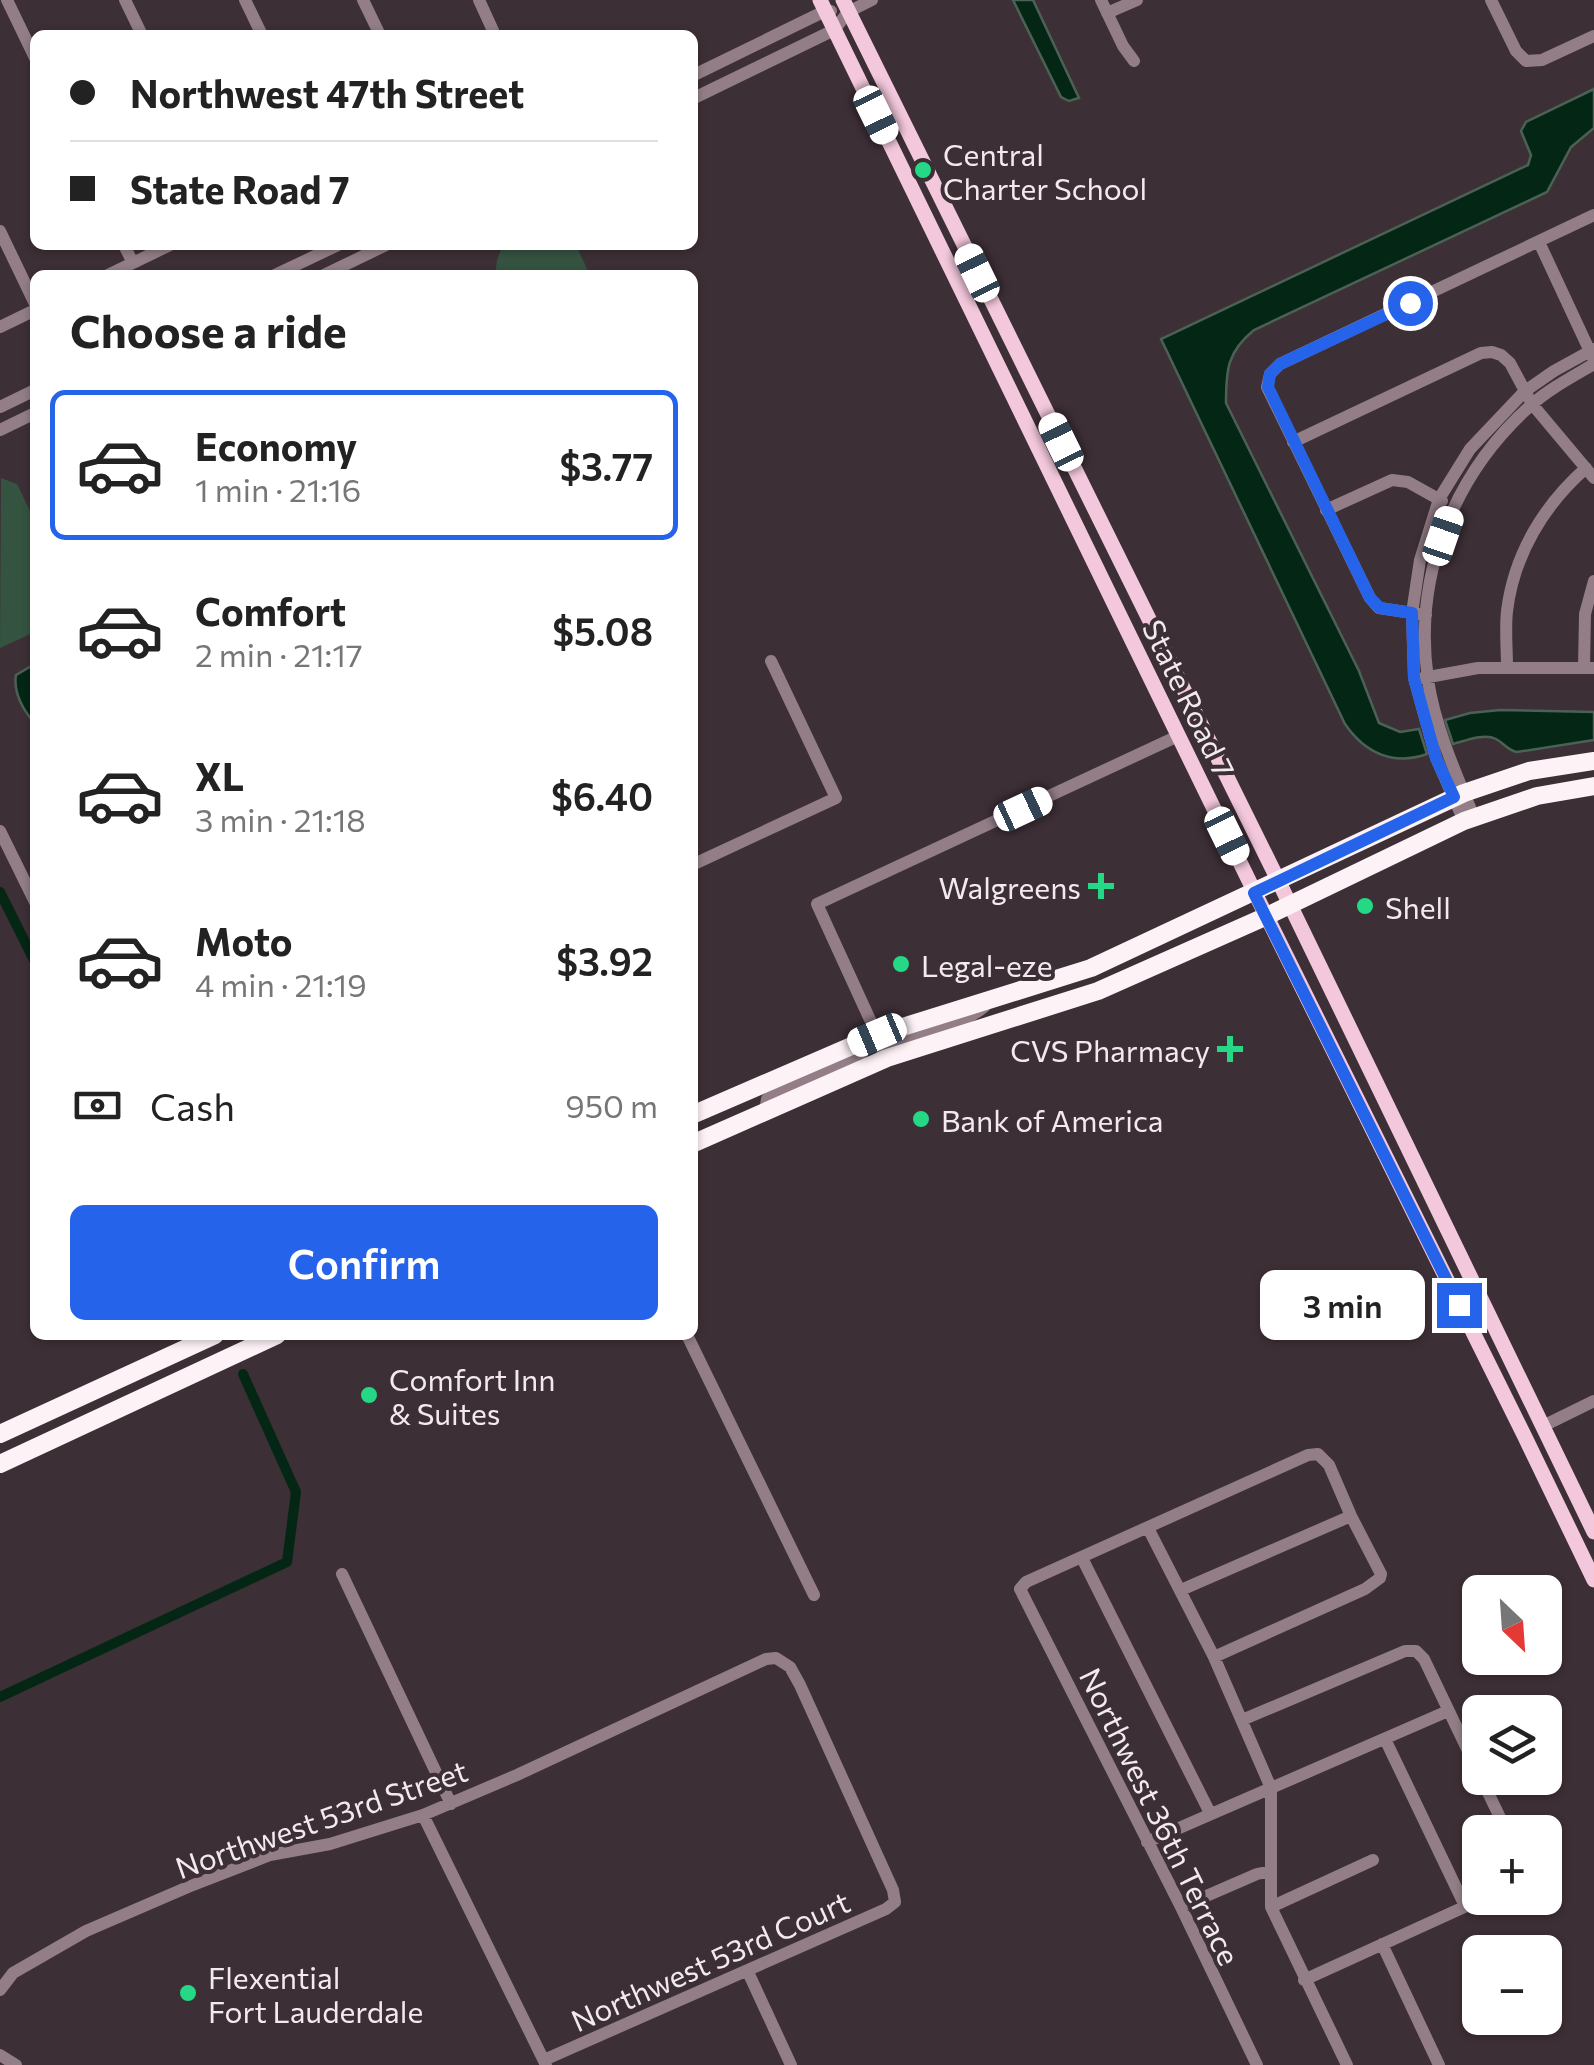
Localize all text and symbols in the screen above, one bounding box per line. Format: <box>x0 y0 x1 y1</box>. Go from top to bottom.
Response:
text: Northwest 47th Street <box>130 69 524 116</box>
car <box>849 81 903 149</box>
place label: Central Charter School <box>943 135 1147 206</box>
marker: Central Charter School <box>912 159 934 181</box>
text: State Road 7 <box>130 165 350 212</box>
car <box>950 239 1004 307</box>
route start <box>1388 281 1433 326</box>
text: Choose a ride <box>70 302 347 357</box>
car <box>1034 408 1088 476</box>
icon: car <box>75 420 165 510</box>
text: Economy <box>195 422 357 469</box>
text: $3.77 <box>559 442 653 489</box>
text: 1 min · 21:16 <box>195 469 361 509</box>
car <box>1419 503 1467 569</box>
icon: car <box>75 585 165 675</box>
text: Comfort <box>195 587 346 634</box>
text: $5.08 <box>552 607 653 654</box>
street label: State Road 7 <box>1136 613 1244 783</box>
text: 2 min · 21:17 <box>195 634 363 674</box>
icon: car <box>75 750 165 840</box>
text: XL <box>195 752 244 799</box>
text: $6.40 <box>551 772 653 819</box>
car <box>989 783 1057 835</box>
text: 3 min · 21:18 <box>195 799 366 839</box>
car <box>1200 802 1254 870</box>
place label: Walgreens <box>938 868 1081 905</box>
marker: Walgreens <box>1090 875 1112 897</box>
place label: Shell <box>1385 888 1451 925</box>
marker: Shell <box>1354 895 1376 917</box>
icon: car <box>75 915 165 1005</box>
text: Moto <box>195 917 293 964</box>
text: $3.92 <box>556 937 653 984</box>
place label: Legal-eze <box>921 946 1053 983</box>
marker: Legal-eze <box>890 953 912 975</box>
text: 4 min · 21:19 <box>195 964 367 1004</box>
car <box>844 1009 910 1061</box>
place label: CVS Pharmacy <box>1010 1031 1210 1068</box>
marker: CVS Pharmacy <box>1219 1038 1241 1060</box>
icon: cash <box>70 1078 125 1133</box>
text: Cash <box>150 1082 235 1129</box>
text: 950 m <box>565 1085 658 1125</box>
place label: Bank of America <box>941 1101 1163 1138</box>
marker: Bank of America <box>910 1108 932 1130</box>
button: Confirm <box>70 1205 658 1320</box>
callout: 3 min <box>1259 1270 1424 1340</box>
route end <box>1437 1283 1482 1328</box>
text: 3 min <box>1303 1285 1382 1325</box>
place label: Comfort Inn & Suites <box>389 1360 556 1431</box>
marker: Comfort Inn & Suites <box>358 1384 380 1406</box>
north arrow <box>1462 1575 1562 1675</box>
map controls <box>1462 1575 1562 2035</box>
street label: Northwest 36th Terrace <box>1073 1661 1249 1971</box>
button: layers <box>1462 1695 1562 1795</box>
street label: Northwest 53rd Street <box>170 1751 472 1885</box>
button: + <box>1462 1815 1562 1915</box>
street label: Northwest 53rd Court <box>565 1882 855 2038</box>
button: − <box>1462 1935 1562 2035</box>
place label: Flexential Fort Lauderdale <box>208 1958 423 2029</box>
marker: Flexential Fort Lauderdale <box>177 1982 199 2004</box>

